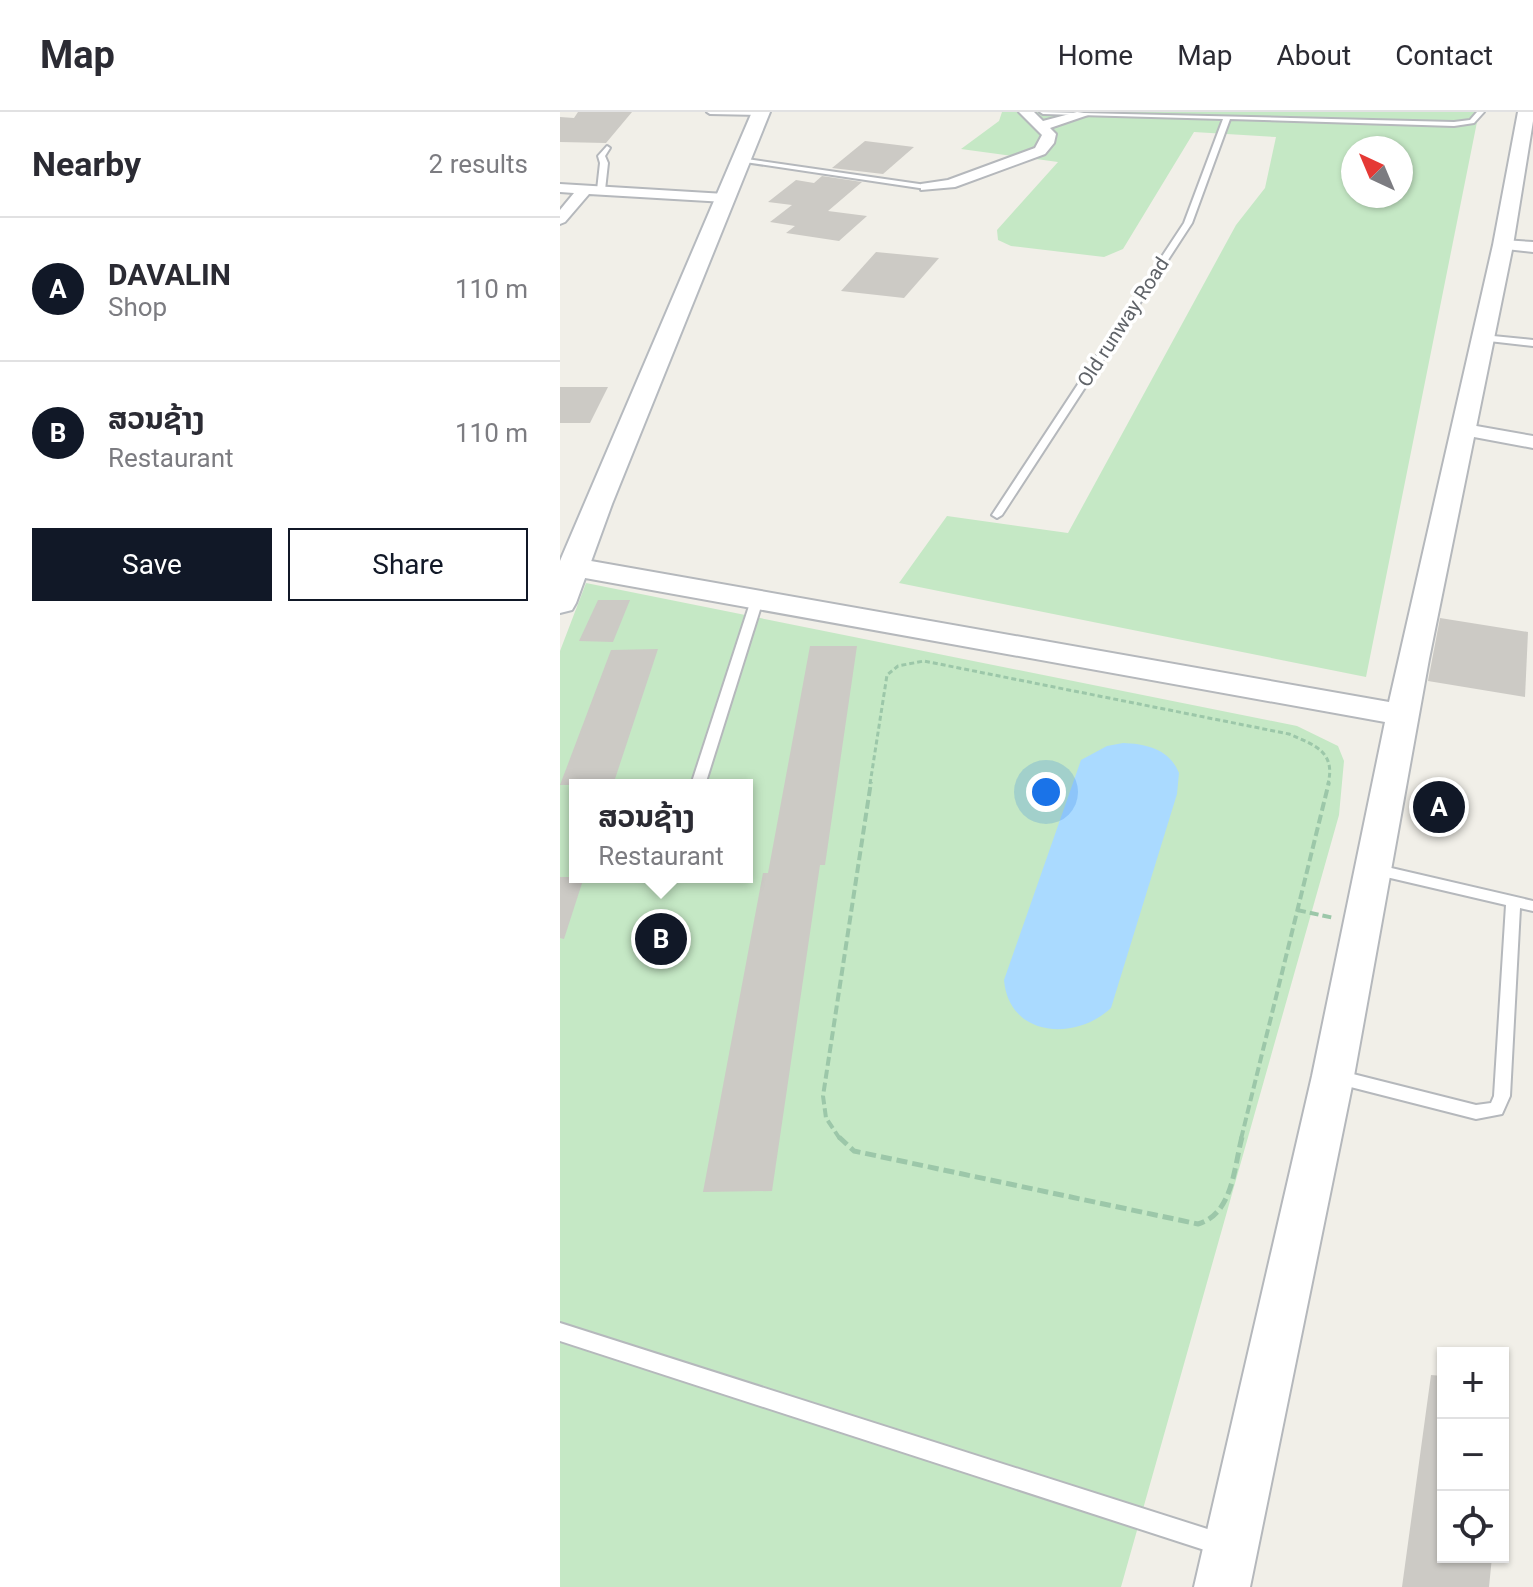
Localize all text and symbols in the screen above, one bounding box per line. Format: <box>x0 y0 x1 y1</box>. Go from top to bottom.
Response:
text: Map <box>40 33 115 77</box>
text: Home <box>1058 39 1133 72</box>
text: Map <box>1177 39 1233 72</box>
text: About <box>1277 39 1351 72</box>
text: Contact <box>1395 39 1493 72</box>
north arrow <box>1341 136 1413 208</box>
text: Nearby <box>32 144 141 184</box>
text: 2 results <box>429 149 528 179</box>
street label: Old runway Road <box>1072 253 1174 391</box>
text: DAVALIN <box>108 257 231 292</box>
text: A <box>49 274 67 304</box>
text: 110 m <box>455 274 528 304</box>
text: Shop <box>108 292 167 322</box>
text: ສວນຊ້າງ <box>108 401 204 436</box>
text: B <box>50 418 66 448</box>
text: 110 m <box>455 418 528 448</box>
text: Restaurant <box>108 443 234 473</box>
button: Save <box>32 528 272 601</box>
button: Share <box>288 528 528 601</box>
your location <box>1026 772 1066 812</box>
pin: A <box>1413 777 1465 837</box>
popup <box>569 779 753 883</box>
text: ສວນຊ້າງ <box>598 799 695 834</box>
text: Restaurant <box>598 841 724 871</box>
pin: B <box>635 909 687 969</box>
map controls <box>1437 1347 1509 1563</box>
button: + <box>1437 1347 1509 1419</box>
button: − <box>1437 1419 1509 1491</box>
button: locate <box>1437 1491 1509 1563</box>

